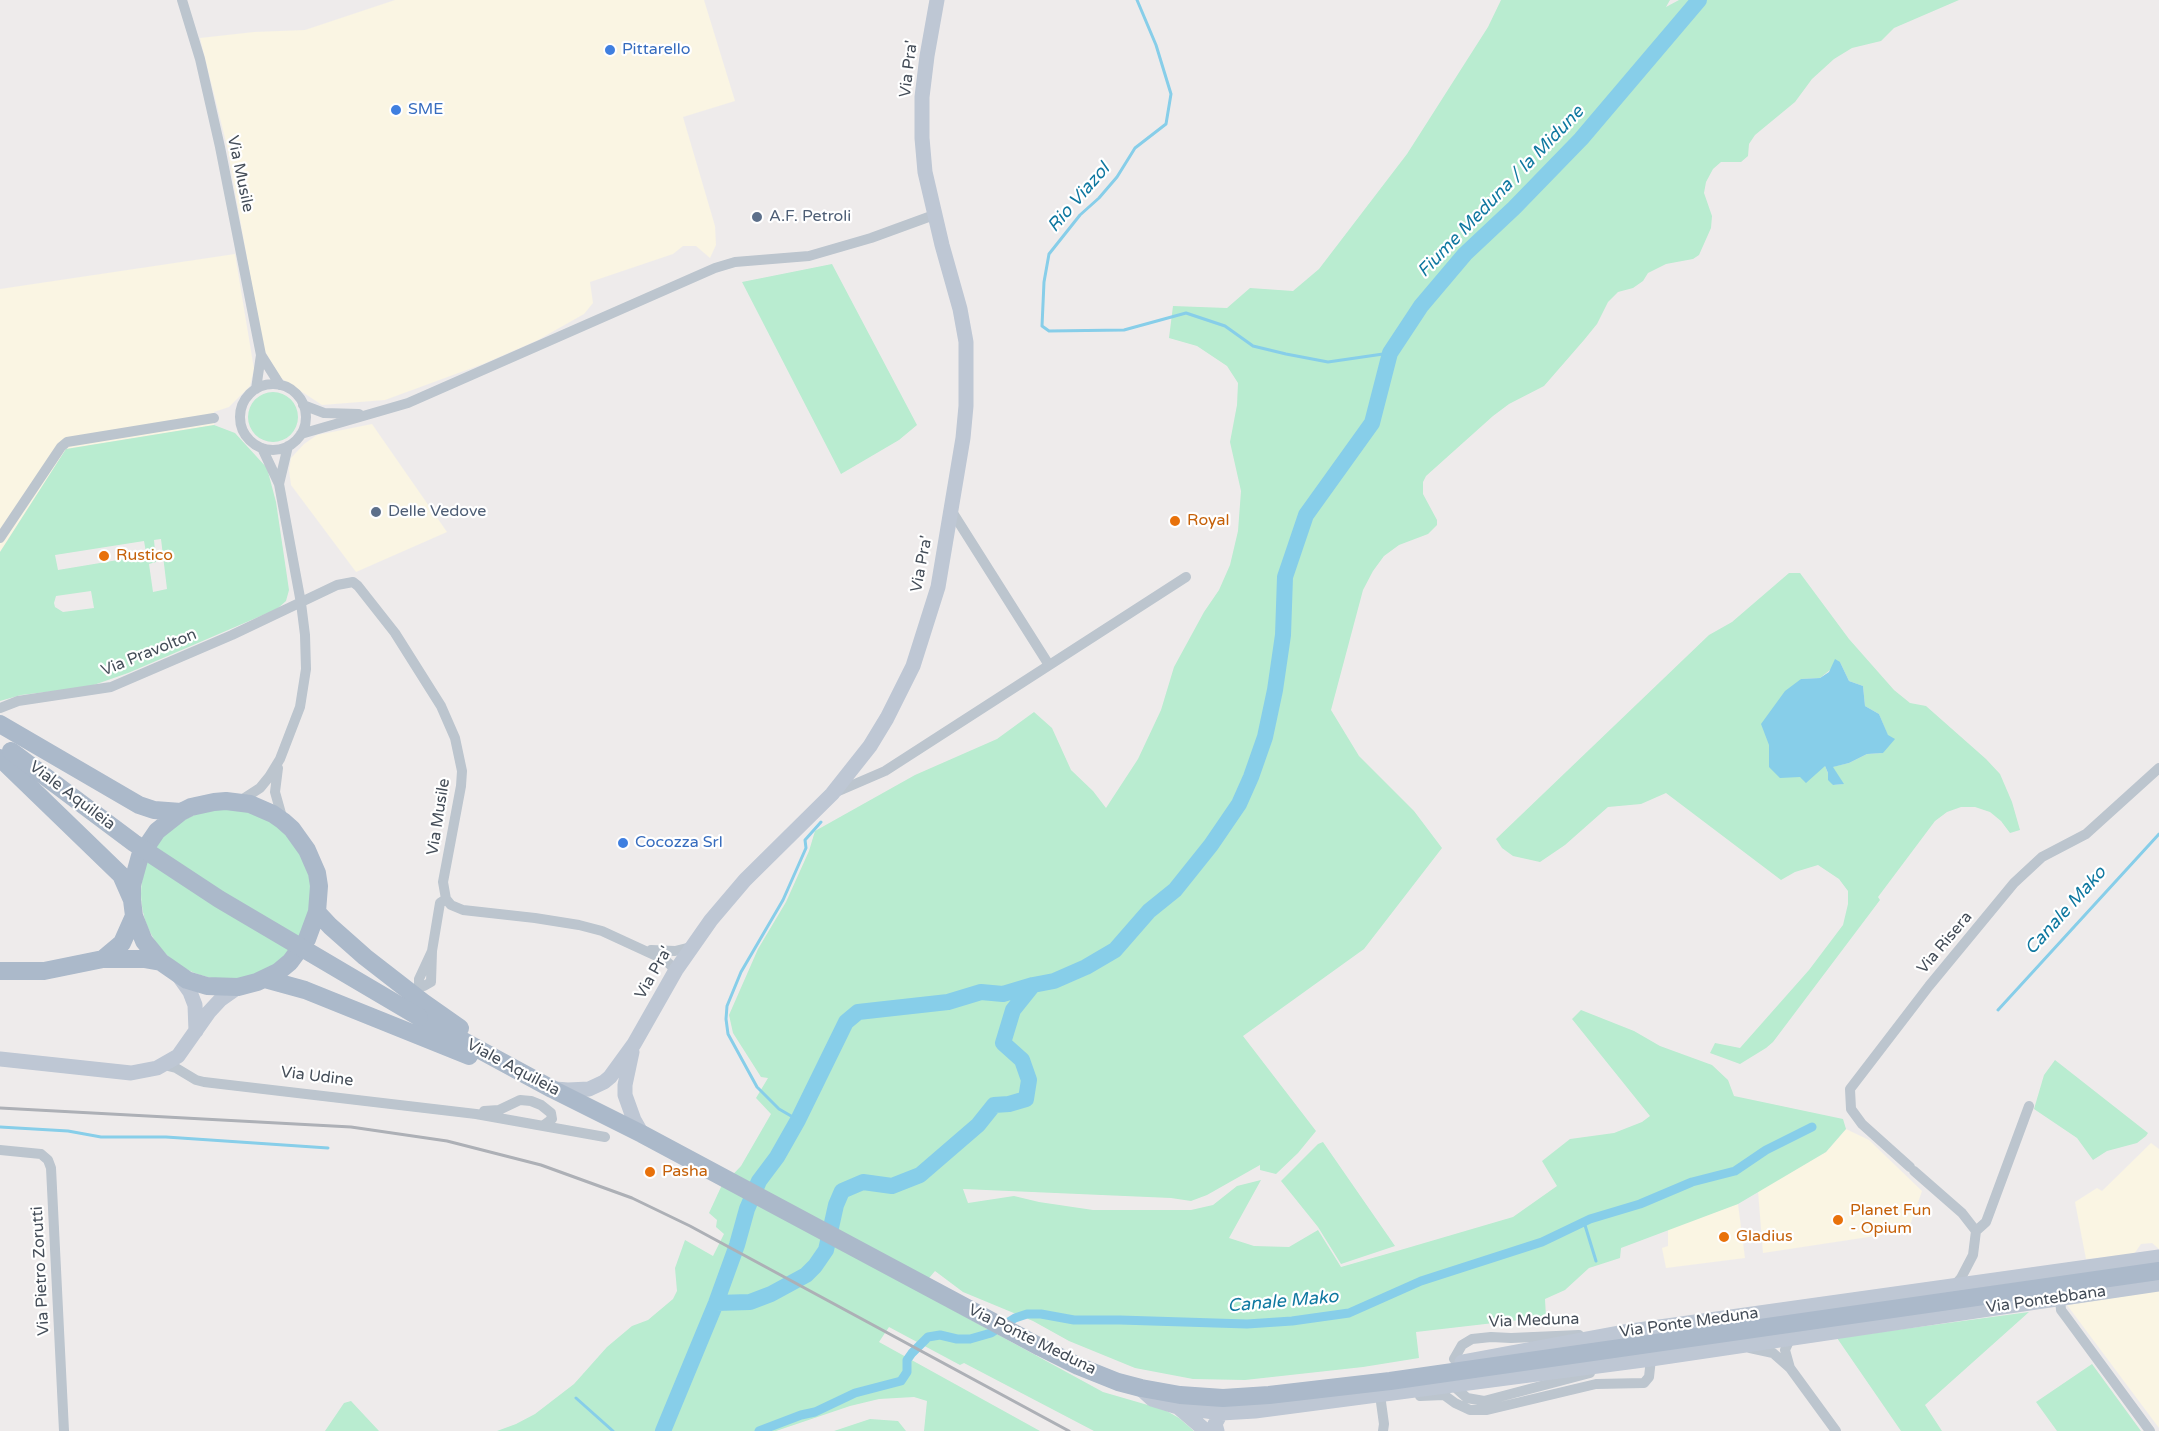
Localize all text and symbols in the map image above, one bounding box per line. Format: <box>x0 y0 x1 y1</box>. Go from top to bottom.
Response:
street label: Via Pra' <box>896 39 922 99</box>
place label: Pittarello <box>622 40 690 60</box>
marker: Pittarello <box>603 43 617 57</box>
place label: SME <box>408 100 444 120</box>
water label: Fiume Meduna / la Midune <box>1413 102 1589 282</box>
marker: SME <box>389 103 403 117</box>
street label: Via Musile <box>223 134 257 214</box>
water label: Rio Viazol <box>1043 159 1115 237</box>
place label: A.F. Petroli <box>769 207 851 227</box>
marker: A.F. Petroli <box>750 210 764 224</box>
place label: Delle Vedove <box>388 502 486 522</box>
marker: Delle Vedove <box>369 505 383 519</box>
place label: Royal <box>1187 511 1229 531</box>
marker: Royal <box>1168 514 1182 528</box>
street label: Via Pra' <box>907 534 937 594</box>
place label: Rustico <box>116 546 173 566</box>
marker: Rustico <box>97 549 111 563</box>
street label: Via Pravolton <box>98 625 200 681</box>
street label: Viale Aquileia <box>25 757 119 835</box>
street label: Via Musile <box>423 777 455 857</box>
place label: Cocozza Srl <box>635 833 723 853</box>
marker: Cocozza Srl <box>616 836 630 850</box>
water label: Canale Mako <box>2021 862 2111 960</box>
street label: Via Risera <box>1913 908 1977 978</box>
street label: Via Pra' <box>631 943 677 1003</box>
street label: Viale Aquileia <box>463 1035 563 1101</box>
street label: Via Udine <box>280 1063 354 1091</box>
place label: Pasha <box>662 1162 708 1182</box>
marker: Pasha <box>643 1165 657 1179</box>
place label: Planet Fun - Opium <box>1850 1201 1931 1239</box>
street label: Via Pietro Zorutti <box>28 1206 54 1336</box>
marker: Planet Fun - Opium <box>1831 1213 1845 1227</box>
place label: Gladius <box>1736 1227 1793 1247</box>
marker: Gladius <box>1717 1230 1731 1244</box>
street label: Via Pontebbana <box>1985 1282 2107 1318</box>
water label: Canale Mako <box>1227 1286 1339 1318</box>
street label: Via Ponte Meduna <box>965 1301 1099 1379</box>
street label: Via Ponte Meduna <box>1618 1304 1760 1342</box>
street label: Via Meduna <box>1488 1310 1580 1332</box>

